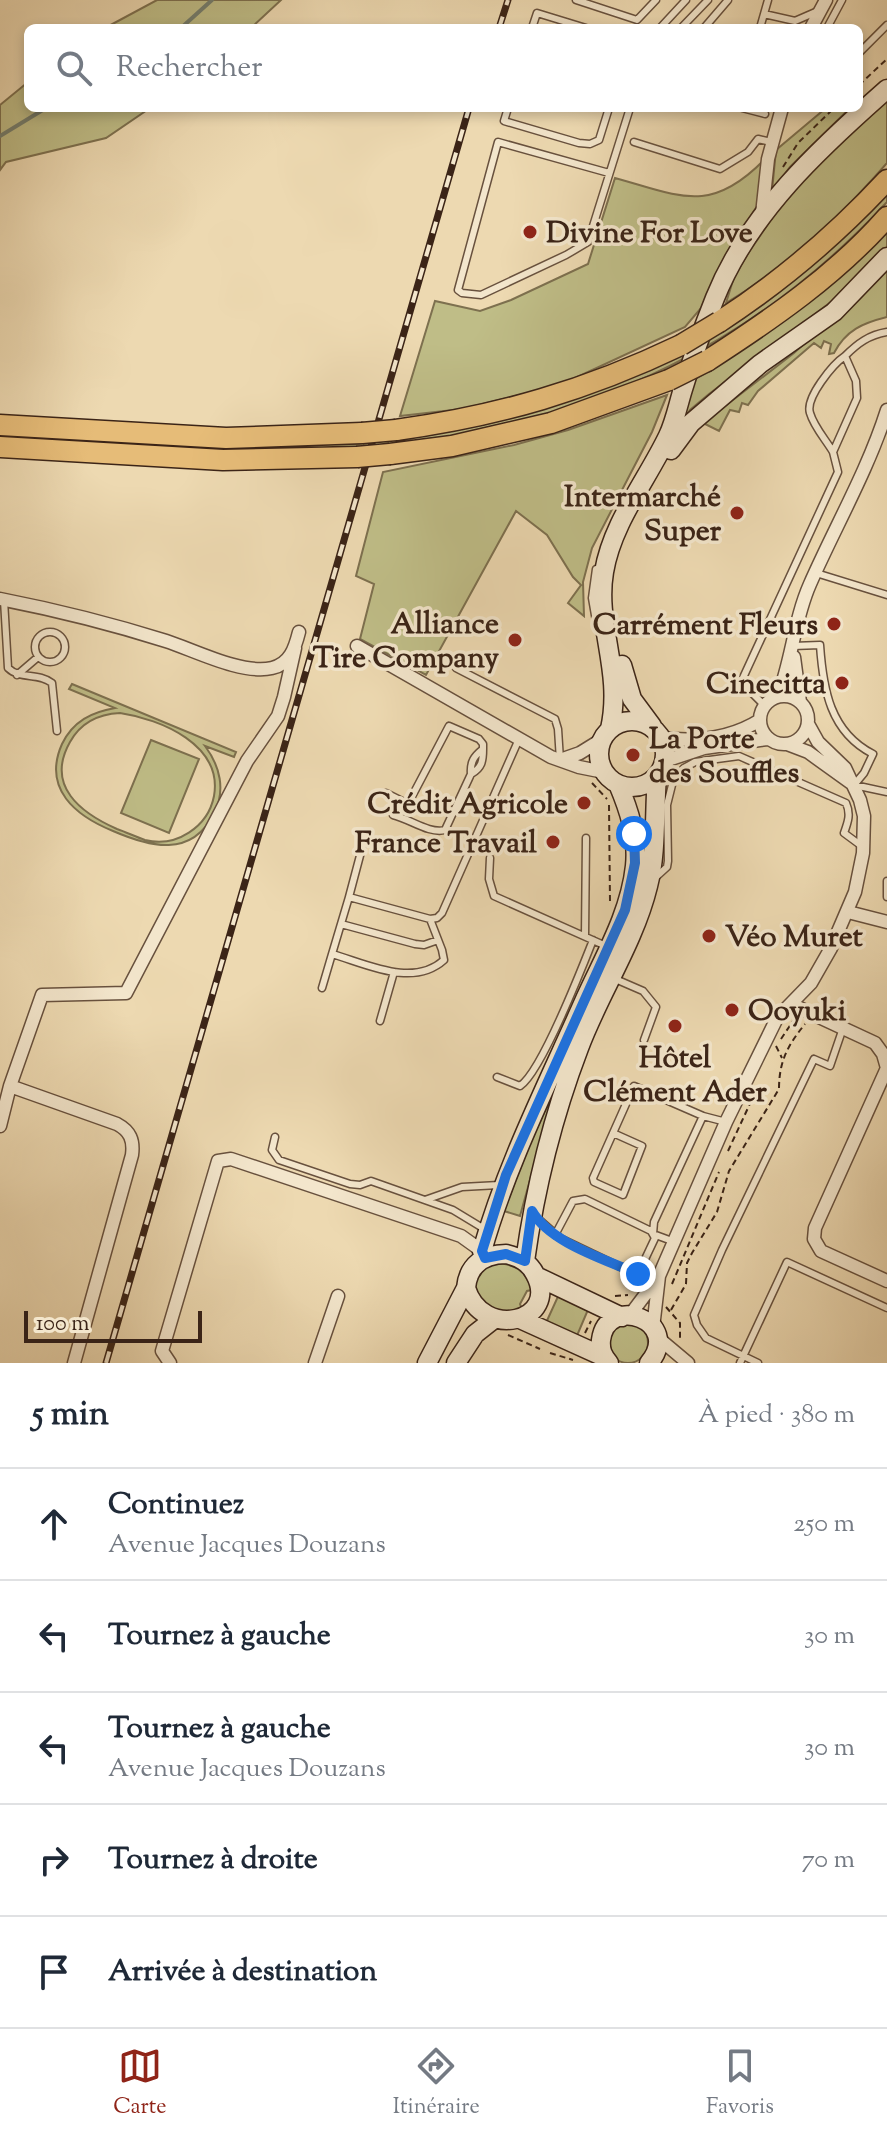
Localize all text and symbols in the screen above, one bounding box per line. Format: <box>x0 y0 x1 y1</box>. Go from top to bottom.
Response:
search box <box>24 24 863 112</box>
icon: search <box>52 46 96 90</box>
text: Rechercher <box>116 47 263 90</box>
place label: Divine For Love <box>546 213 753 256</box>
marker: Divine For Love <box>521 223 539 241</box>
place label: Intermarché Super <box>564 477 722 554</box>
marker: Intermarché Super <box>728 504 746 522</box>
place label: Alliance Tire Company <box>313 604 499 681</box>
place label: Carrément Fleurs <box>593 605 818 648</box>
marker: Carrément Fleurs <box>825 615 843 633</box>
marker: Alliance Tire Company <box>506 631 524 649</box>
place label: Cinecitta <box>706 664 826 707</box>
marker: Cinecitta <box>833 674 851 692</box>
place label: La Porte des Souffles <box>649 719 800 796</box>
marker: La Porte des Souffles <box>624 746 642 764</box>
place label: Crédit Agricole <box>367 784 568 827</box>
marker: Crédit Agricole <box>575 794 593 812</box>
route start <box>616 816 652 852</box>
place label: France Travail <box>355 823 538 866</box>
marker: France Travail <box>544 833 562 851</box>
place label: Véo Muret <box>725 917 864 960</box>
marker: Véo Muret <box>700 927 718 945</box>
place label: Ooyuki <box>748 991 847 1034</box>
marker: Ooyuki <box>723 1001 741 1019</box>
marker: Hôtel Clément Ader <box>666 1017 684 1035</box>
place label: Hôtel Clément Ader <box>583 1038 768 1115</box>
route end <box>620 1256 656 1292</box>
scale bar <box>24 1307 202 1343</box>
text: 100 m <box>36 1309 89 1341</box>
text: 5 min <box>32 1391 109 1440</box>
text: À pied · 380 m <box>698 1397 855 1434</box>
text: Continuez <box>108 1484 244 1527</box>
icon: ahead <box>32 1502 76 1546</box>
text: 250 m <box>793 1506 855 1543</box>
text: Avenue Jacques Douzans <box>108 1527 386 1564</box>
icon: left <box>32 1614 76 1658</box>
text: Tournez à gauche <box>108 1615 331 1658</box>
text: 30 m <box>804 1618 855 1655</box>
text: Tournez à gauche <box>108 1708 331 1751</box>
icon: left <box>32 1726 76 1770</box>
text: 30 m <box>804 1730 855 1767</box>
text: Avenue Jacques Douzans <box>108 1751 386 1788</box>
icon: right <box>32 1838 76 1882</box>
text: Tournez à droite <box>108 1839 318 1882</box>
text: 70 m <box>802 1842 855 1879</box>
icon: arrive <box>32 1950 76 1994</box>
text: Arrivée à destination <box>108 1951 377 1994</box>
tab: Carte <box>113 2044 166 2124</box>
tab: Itinéraire <box>393 2044 480 2124</box>
tab: Favoris <box>706 2044 774 2124</box>

